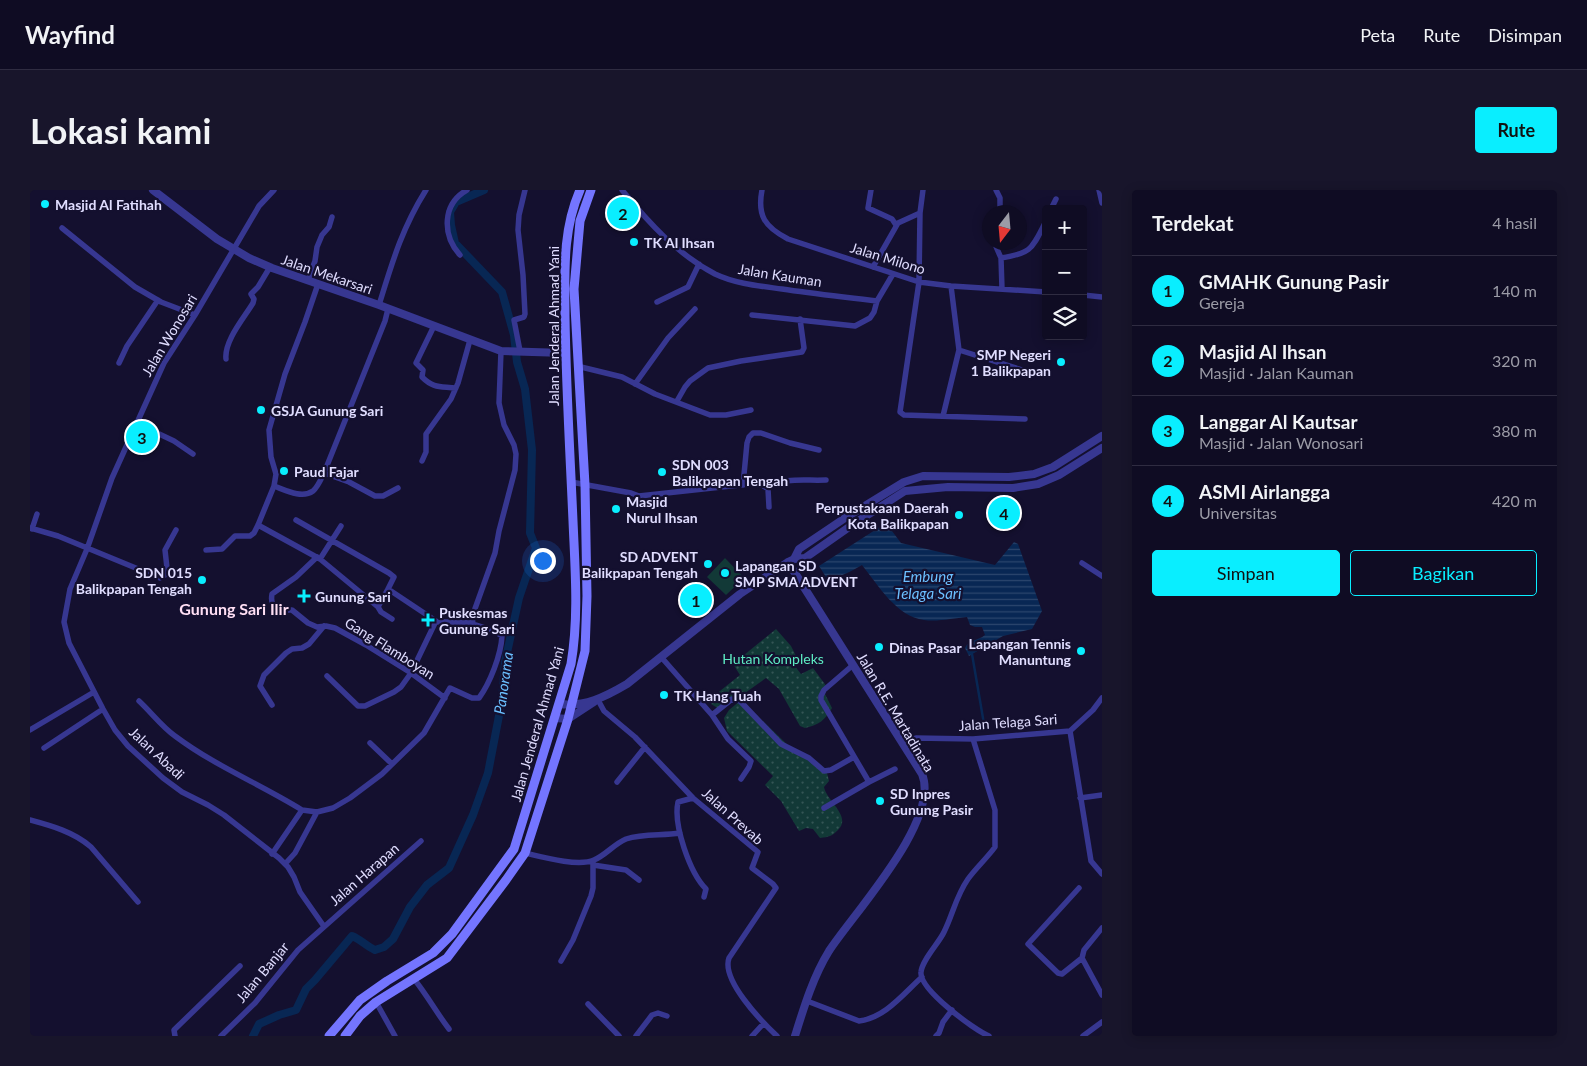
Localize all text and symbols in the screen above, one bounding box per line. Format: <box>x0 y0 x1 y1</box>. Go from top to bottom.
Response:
text: Wayfind <box>25 20 115 49</box>
text: Peta <box>1360 24 1395 46</box>
text: Rute <box>1423 24 1460 46</box>
text: Disimpan <box>1488 24 1562 46</box>
button: Rute <box>1475 107 1557 153</box>
text: Lokasi kami <box>30 109 211 151</box>
pin: 2 <box>607 194 639 232</box>
place label: Masjid Al Fatihah <box>55 196 162 213</box>
marker: Masjid Al Fatihah <box>39 198 51 210</box>
north arrow <box>982 205 1027 250</box>
map controls <box>1042 205 1087 340</box>
button: + <box>1042 205 1087 250</box>
text: Terdekat <box>1152 210 1234 235</box>
text: 4 hasil <box>1492 213 1537 232</box>
place label: TK Al Ihsan <box>644 234 715 251</box>
marker: TK Al Ihsan <box>628 236 640 248</box>
street label: Jalan Milono <box>848 239 928 277</box>
street label: Jalan Jenderal Ahmad Yani <box>545 246 562 406</box>
street label: Jalan Mekarsari <box>279 250 375 298</box>
button: − <box>1042 250 1087 295</box>
street label: Jalan Kauman <box>737 260 823 290</box>
text: GMAHK Gunung Pasir <box>1199 270 1389 293</box>
text: 1 <box>1163 281 1173 300</box>
text: 140 m <box>1492 281 1537 300</box>
street label: Jalan Wonosari <box>138 291 200 379</box>
text: Gereja <box>1199 293 1245 312</box>
button: layers <box>1042 295 1087 340</box>
text: Masjid Al Ihsan <box>1199 340 1327 363</box>
place label: SMP Negeri 1 Balikpapan <box>971 346 1051 379</box>
text: 2 <box>1163 351 1173 370</box>
text: 320 m <box>1492 351 1537 370</box>
marker: SMP Negeri 1 Balikpapan <box>1055 356 1067 368</box>
text: Masjid · Jalan Kauman <box>1199 363 1354 382</box>
place label: GSJA Gunung Sari <box>271 402 383 419</box>
marker: GSJA Gunung Sari <box>255 404 267 416</box>
text: Langgar Al Kautsar <box>1199 410 1358 433</box>
pin: 3 <box>126 418 158 456</box>
text: 3 <box>1163 421 1173 440</box>
text: 380 m <box>1492 421 1537 440</box>
text: Masjid · Jalan Wonosari <box>1199 433 1363 452</box>
place label: SDN 003 Balikpapan Tengah <box>672 456 788 489</box>
place label: Paud Fajar <box>294 463 360 480</box>
marker: Paud Fajar <box>278 465 290 477</box>
marker: SDN 003 Balikpapan Tengah <box>656 466 668 478</box>
text: ASMI Airlangga <box>1199 480 1330 503</box>
text: 4 <box>1163 491 1173 510</box>
text: 420 m <box>1492 491 1537 510</box>
place label: Masjid Nurul Ihsan <box>626 493 698 526</box>
pin: 4 <box>988 494 1020 532</box>
place label: Perpustakaan Daerah Kota Balikpapan <box>815 499 949 532</box>
marker: Masjid Nurul Ihsan <box>610 503 622 515</box>
text: Universitas <box>1199 503 1277 522</box>
marker: Perpustakaan Daerah Kota Balikpapan <box>953 509 965 521</box>
your location <box>530 548 556 574</box>
place label: SD ADVENT Balikpapan Tengah <box>582 548 699 581</box>
button: Simpan <box>1152 550 1340 596</box>
button: Bagikan <box>1350 550 1537 596</box>
place label: Lapangan SD SMP SMA ADVENT <box>735 557 858 590</box>
marker: SD ADVENT Balikpapan Tengah <box>702 558 714 570</box>
place label: SDN 015 Balikpapan Tengah <box>76 564 192 597</box>
marker: Lapangan SD SMP SMA ADVENT <box>719 567 731 579</box>
water label: Embung Telaga Sari <box>895 567 962 602</box>
marker: SDN 015 Balikpapan Tengah <box>196 574 208 586</box>
pin: 1 <box>680 581 712 619</box>
place label: Gunung Sari <box>315 588 391 605</box>
marker: Gunung Sari <box>297 589 311 603</box>
district label: Gunung Sari Ilir <box>179 599 289 618</box>
place label: Puskesmas Gunung Sari <box>439 604 515 637</box>
marker: Puskesmas Gunung Sari <box>421 613 435 627</box>
street label: Gang Flamboyan <box>342 614 438 682</box>
place label: Lapangan Tennis Manuntung <box>969 635 1072 668</box>
place label: Dinas Pasar <box>889 639 962 656</box>
marker: Dinas Pasar <box>873 641 885 653</box>
street label: Jalan Jenderal Ahmad Yani <box>507 645 567 803</box>
marker: Lapangan Tennis Manuntung <box>1075 645 1087 657</box>
street label: Jalan R.E. Martadinata <box>854 649 938 775</box>
water label: Panorama <box>490 650 516 716</box>
park label: Hutan Kompleks <box>722 650 824 667</box>
place label: TK Hang Tuah <box>674 687 761 704</box>
marker: TK Hang Tuah <box>658 689 670 701</box>
street label: Jalan Telaga Sari <box>958 710 1058 734</box>
street label: Jalan Abadi <box>126 723 188 783</box>
street label: Jalan Prevab <box>699 784 767 848</box>
place label: SD Inpres Gunung Pasir <box>890 785 974 818</box>
marker: SD Inpres Gunung Pasir <box>874 795 886 807</box>
street label: Jalan Harapan <box>326 839 402 909</box>
street label: Jalan Banjar <box>232 938 292 1006</box>

